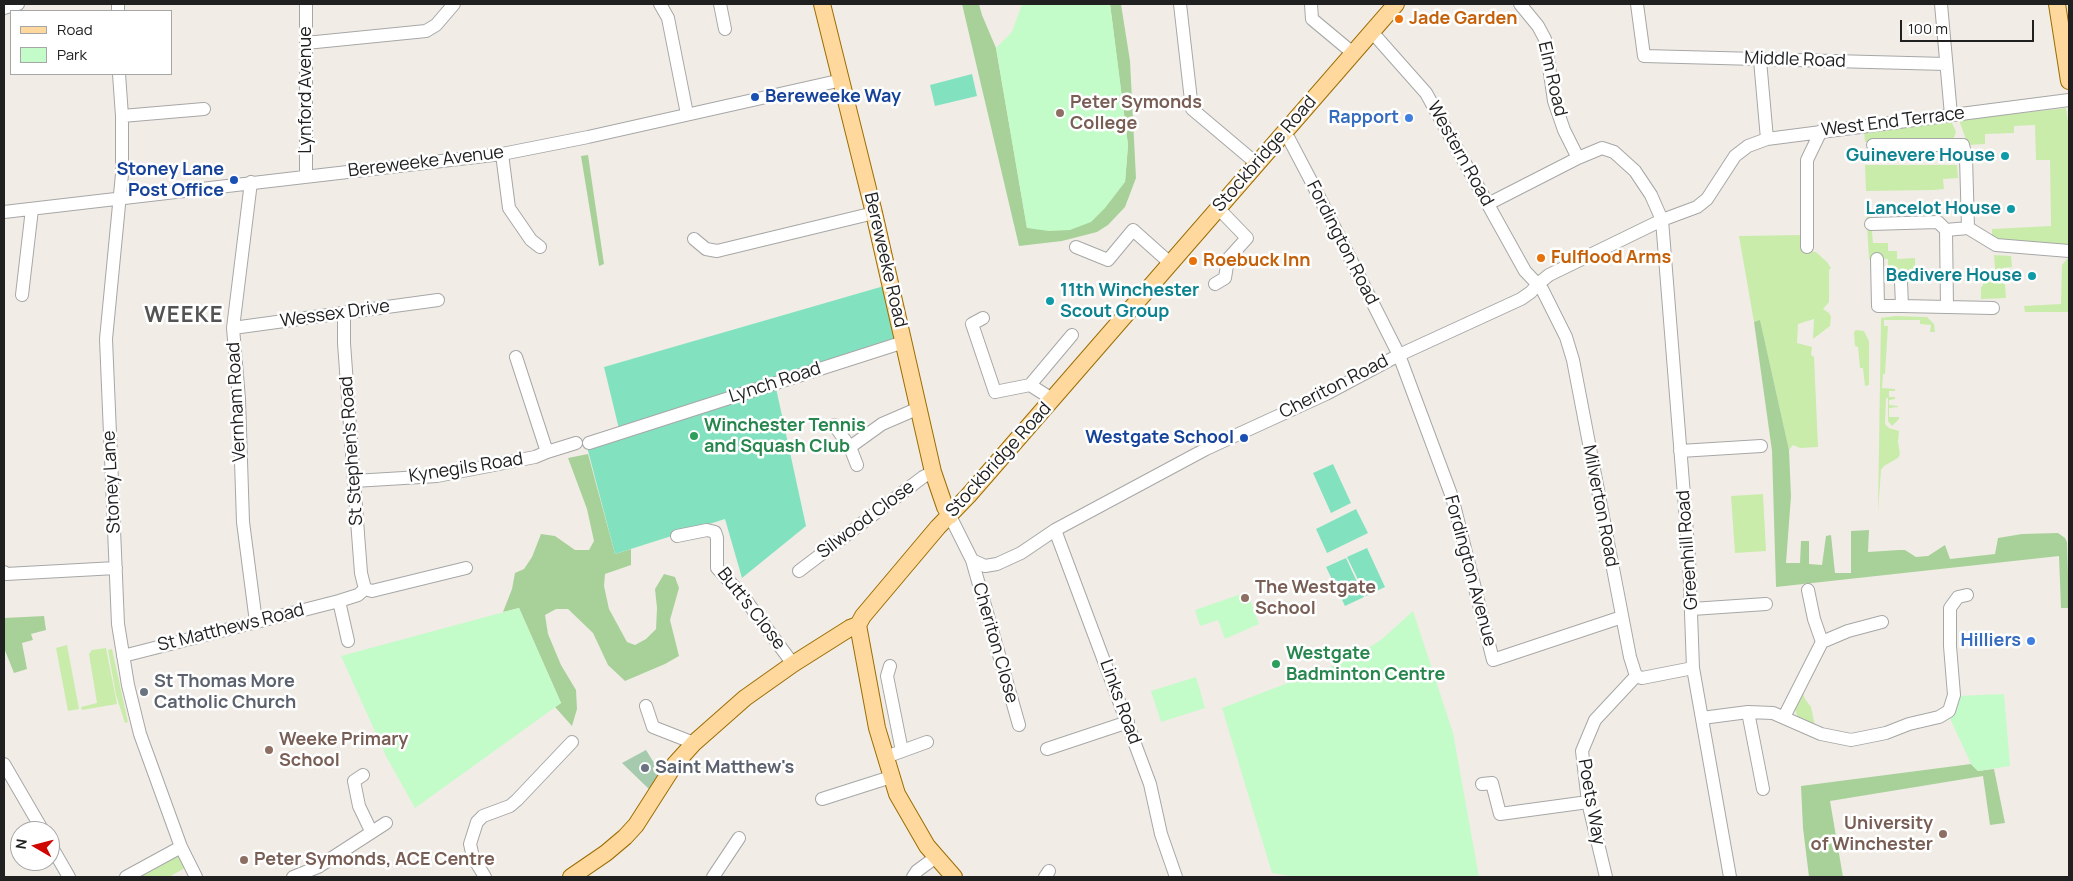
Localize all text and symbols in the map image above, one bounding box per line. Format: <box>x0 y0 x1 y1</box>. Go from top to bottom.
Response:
place label: Jade Garden <box>1409 8 1517 30</box>
legend <box>10 10 172 75</box>
scale bar <box>1903 10 2037 42</box>
marker: Jade Garden <box>1393 13 1405 25</box>
text: 100 m <box>1908 18 1948 39</box>
text: Road <box>57 19 93 40</box>
street label: Lynford Avenue <box>295 26 317 154</box>
street label: Elm Road <box>1533 40 1571 118</box>
text: Park <box>57 44 87 65</box>
street label: Middle Road <box>1744 47 1846 73</box>
place label: Bereweeke Way <box>765 86 901 108</box>
marker: Bereweeke Way <box>749 91 761 103</box>
street label: Stockbridge Road <box>1209 91 1321 217</box>
place label: Peter Symonds College <box>1070 92 1202 134</box>
street label: Western Road <box>1422 98 1498 210</box>
street label: West End Terrace <box>1820 102 1966 142</box>
marker: Peter Symonds College <box>1054 107 1066 119</box>
place label: Rapport <box>1328 107 1399 129</box>
marker: Rapport <box>1403 112 1415 124</box>
street label: Bereweeke Avenue <box>347 142 505 182</box>
place label: Guinevere House <box>1846 145 1995 167</box>
marker: Guinevere House <box>1999 150 2011 162</box>
place label: Stoney Lane Post Office <box>116 159 224 202</box>
marker: Stoney Lane Post Office <box>228 174 240 186</box>
street label: Fordington Road <box>1301 177 1383 309</box>
street label: Bereweeke Road <box>859 190 911 330</box>
place label: Lancelot House <box>1865 198 2001 220</box>
marker: Lancelot House <box>2005 203 2017 215</box>
place label: Fulflood Arms <box>1551 247 1671 269</box>
place label: Roebuck Inn <box>1203 250 1310 272</box>
marker: Fulflood Arms <box>1535 252 1547 264</box>
marker: Roebuck Inn <box>1187 255 1199 267</box>
place label: Bedivere House <box>1886 265 2022 287</box>
marker: Bedivere House <box>2026 270 2038 282</box>
place label: 11th Winchester Scout Group <box>1060 280 1199 322</box>
marker: 11th Winchester Scout Group <box>1044 295 1056 307</box>
street label: Wessex Drive <box>279 296 391 332</box>
district label: WEEKE <box>144 303 224 329</box>
street label: Vernham Road <box>223 342 251 462</box>
street label: Cheriton Road <box>1276 350 1392 424</box>
street label: Lynch Road <box>726 358 824 408</box>
street label: St Stephen's Road <box>336 376 368 526</box>
street label: Stockbridge Road <box>942 398 1056 522</box>
place label: Winchester Tennis and Squash Club <box>704 415 866 458</box>
place label: Westgate School <box>1085 427 1234 449</box>
street label: Stoney Lane <box>99 430 125 534</box>
marker: Winchester Tennis and Squash Club <box>688 430 700 442</box>
marker: Westgate School <box>1238 432 1250 444</box>
street label: Milverton Road <box>1578 443 1622 569</box>
street label: Kynegils Road <box>407 448 525 488</box>
street label: Silwood Close <box>813 476 919 564</box>
street label: Greenhill Road <box>1673 489 1703 611</box>
street label: Fordington Avenue <box>1439 493 1501 649</box>
street label: Butt's Close <box>712 564 790 654</box>
place label: The Westgate School <box>1255 577 1376 620</box>
street label: Cheriton Close <box>968 580 1022 706</box>
marker: The Westgate School <box>1239 592 1251 604</box>
street label: St Matthews Road <box>155 599 307 657</box>
place label: Hilliers <box>1960 630 2021 652</box>
marker: Hilliers <box>2025 635 2037 647</box>
place label: Westgate Badminton Centre <box>1286 643 1445 686</box>
street label: Links Road <box>1095 657 1145 747</box>
marker: Westgate Badminton Centre <box>1270 658 1282 670</box>
place label: St Thomas More Catholic Church <box>154 671 296 714</box>
marker: St Thomas More Catholic Church <box>138 686 150 698</box>
place label: Weeke Primary School <box>279 729 408 772</box>
marker: Weeke Primary School <box>263 744 275 756</box>
place label: Saint Matthew's <box>655 757 794 779</box>
street label: Poets Way <box>1573 757 1609 847</box>
marker: Saint Matthew's <box>639 762 651 774</box>
place label: University of Winchester <box>1811 813 1933 856</box>
north arrow <box>10 821 60 871</box>
marker: University of Winchester <box>1937 828 1949 840</box>
text: N <box>11 838 31 850</box>
place label: Peter Symonds, ACE Centre <box>254 849 495 871</box>
marker: Peter Symonds, ACE Centre <box>238 854 250 866</box>

